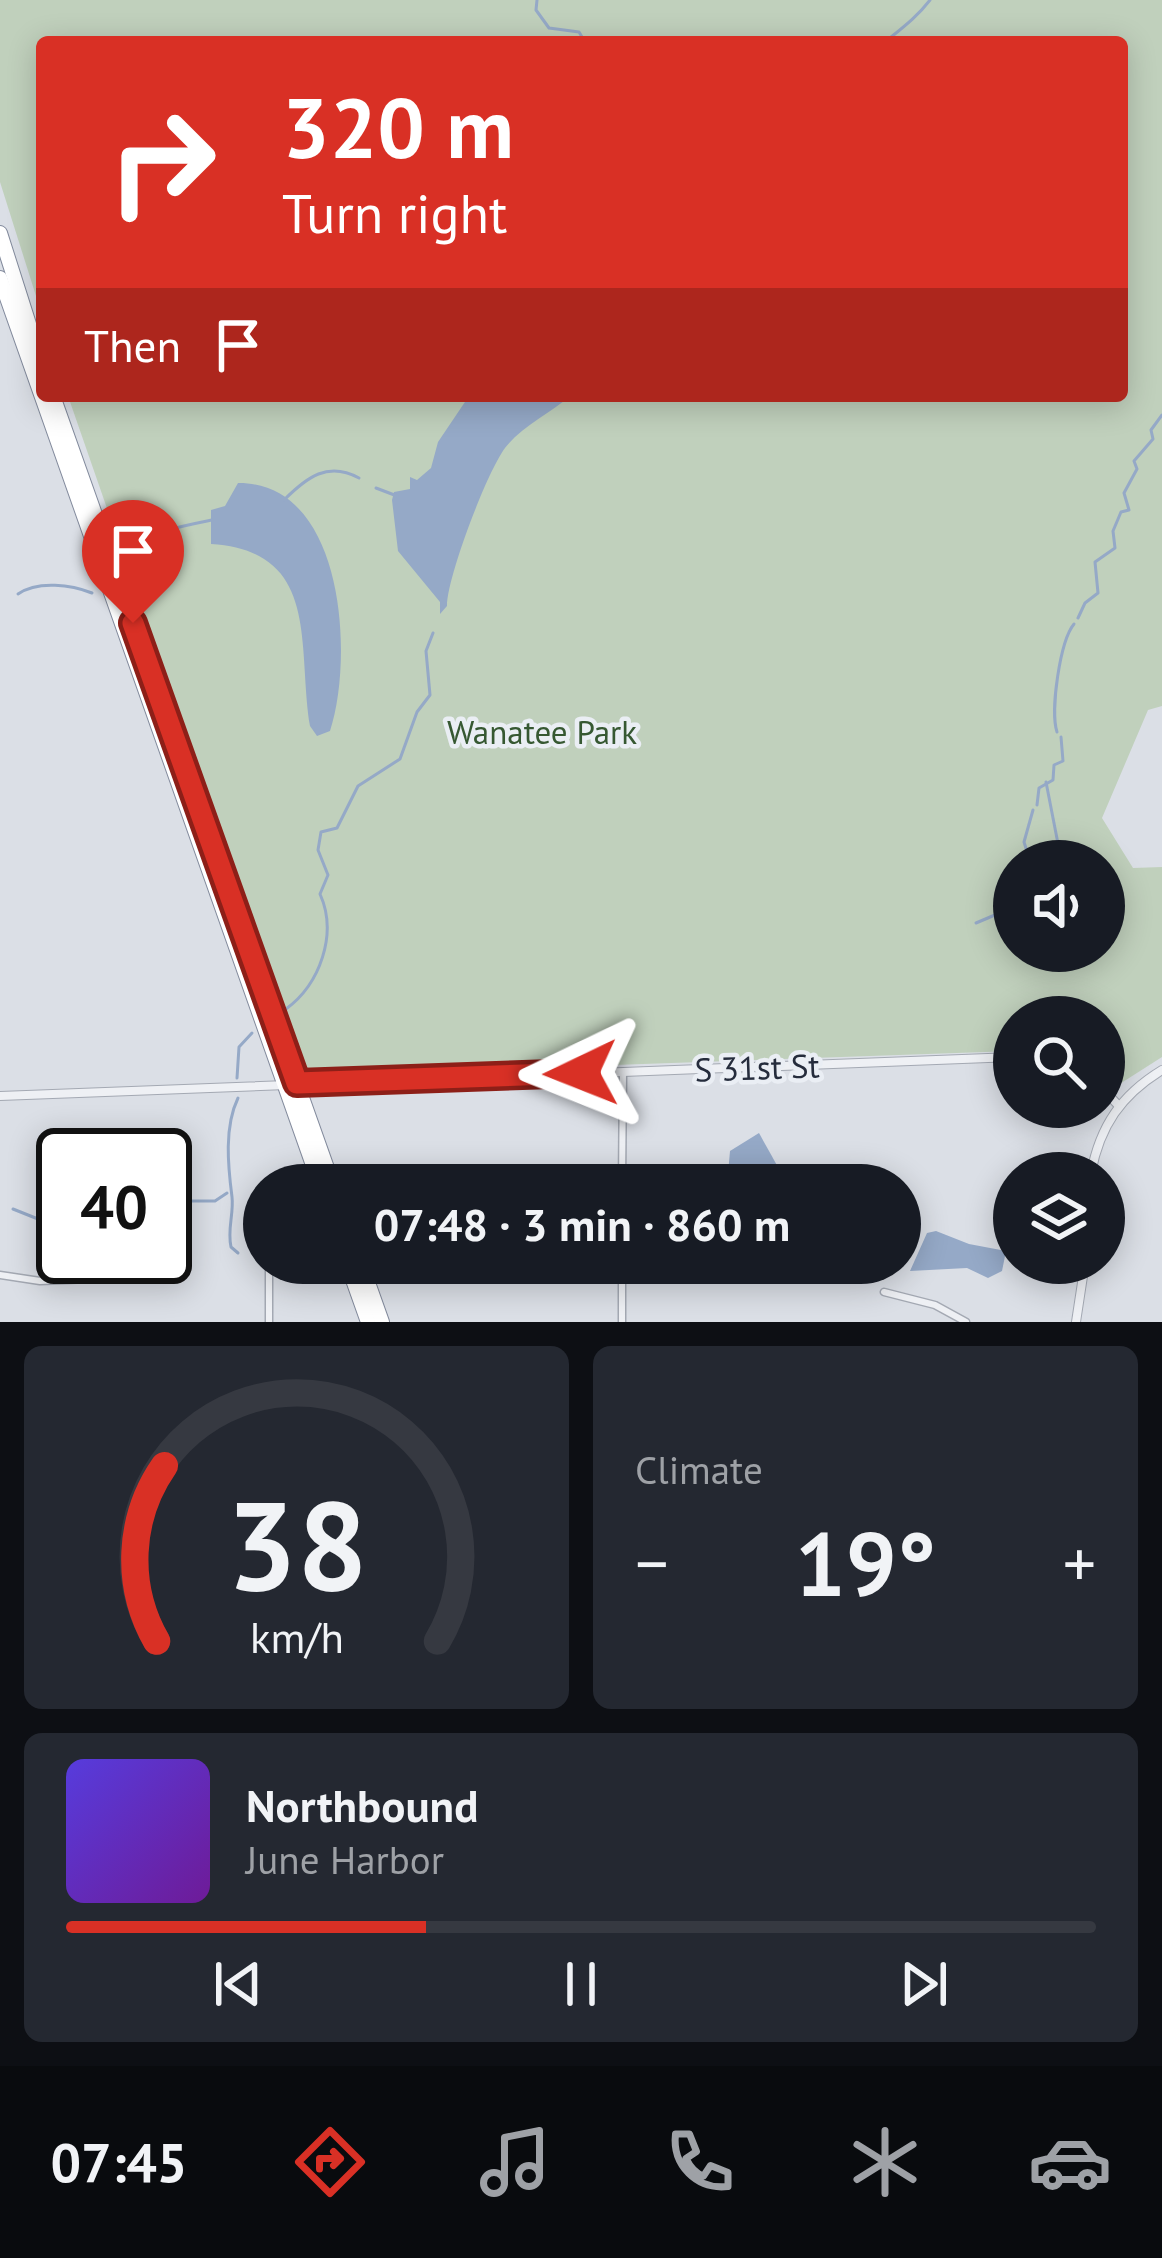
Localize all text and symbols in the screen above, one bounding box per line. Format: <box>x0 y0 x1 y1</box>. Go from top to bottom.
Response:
text: 320 m <box>282 72 514 181</box>
icon: right <box>84 84 240 240</box>
text: Turn right <box>282 178 507 248</box>
icon: arrive <box>205 312 271 378</box>
text: Then <box>84 316 181 374</box>
pin <box>82 500 184 623</box>
icon: arrive <box>100 518 166 584</box>
park label: Wanatee Park <box>447 710 637 753</box>
map controls <box>993 840 1125 1284</box>
button: sound <box>993 840 1125 972</box>
button: search <box>993 996 1125 1128</box>
position arrow <box>518 1010 644 1136</box>
street label: S 31st St <box>694 1043 820 1091</box>
speed limit sign: 40 <box>36 1128 192 1284</box>
button: layers <box>993 1152 1125 1284</box>
text: 07:48 · 3 min · 860 m <box>374 1195 790 1253</box>
text: Climate <box>635 1444 763 1495</box>
text: 38 <box>226 1463 367 1624</box>
text: 19° <box>795 1504 936 1621</box>
text: − <box>635 1520 668 1605</box>
text: + <box>1063 1520 1096 1605</box>
text: km/h <box>249 1608 344 1664</box>
text: Northbound <box>246 1776 478 1834</box>
text: June Harbor <box>246 1834 444 1885</box>
icon: previous <box>205 1951 271 2017</box>
icon: pause <box>548 1951 614 2017</box>
icon: next <box>891 1951 957 2017</box>
icon: directions <box>288 2120 372 2204</box>
icon: music <box>473 2120 557 2204</box>
icon: phone <box>658 2120 742 2204</box>
icon: climate <box>843 2120 927 2204</box>
icon: car <box>1028 2120 1112 2204</box>
text: 07:45 <box>50 2127 187 2197</box>

